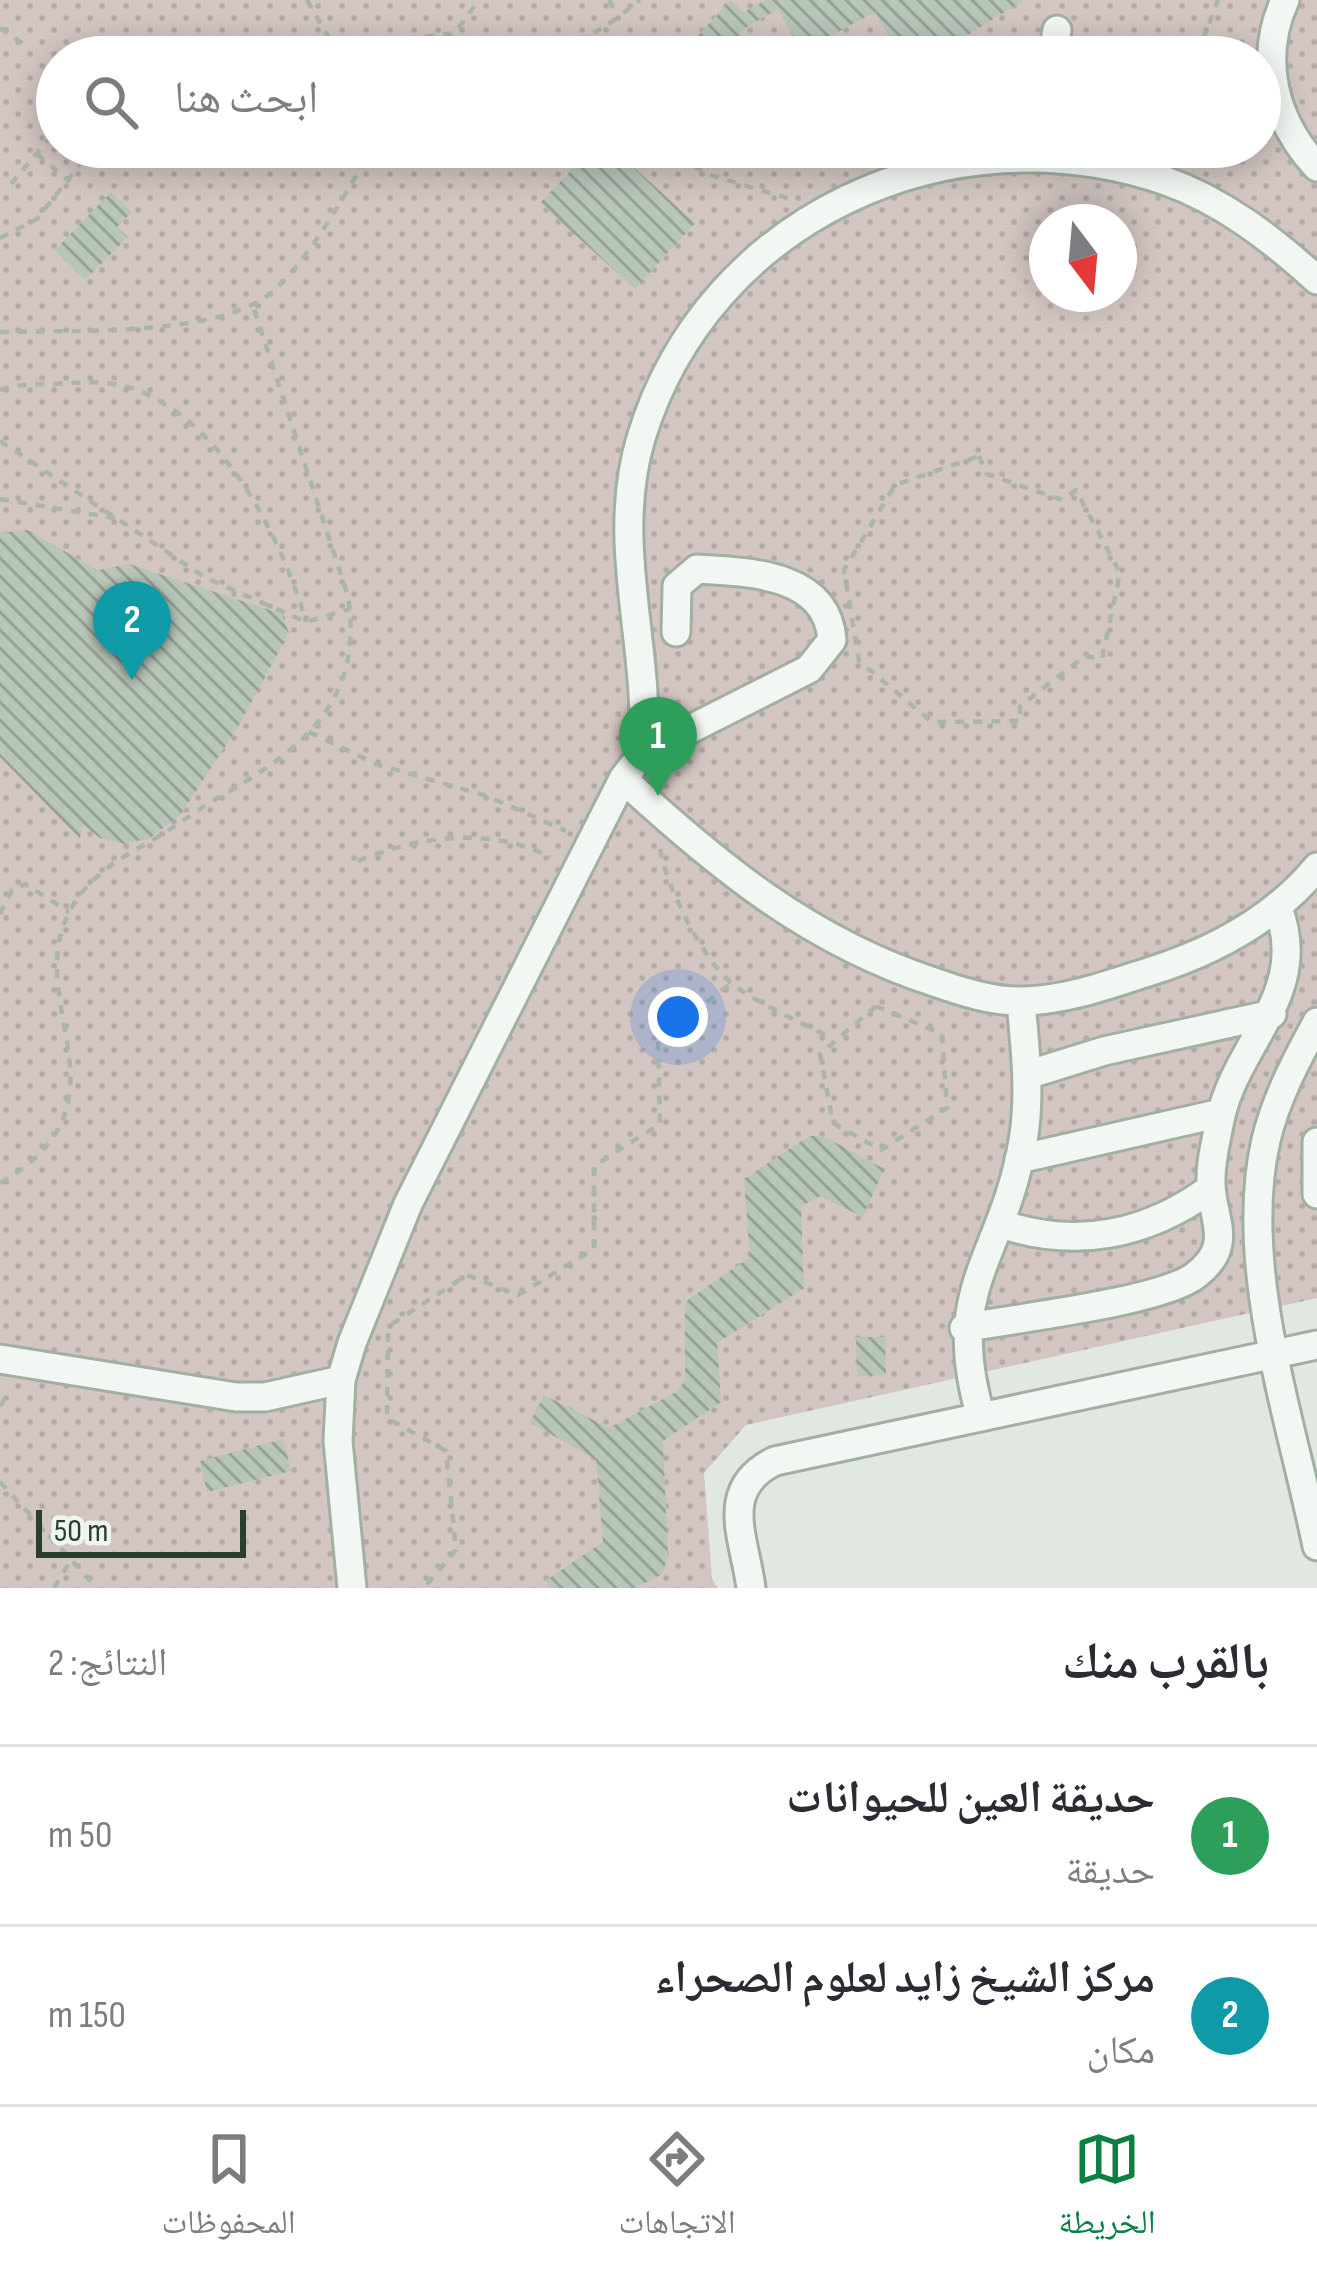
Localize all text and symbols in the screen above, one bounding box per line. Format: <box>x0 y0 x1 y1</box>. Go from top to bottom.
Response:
search box <box>36 36 1281 168</box>
icon: search <box>78 69 144 135</box>
text: ابحث هنا <box>174 71 318 126</box>
north arrow <box>1029 204 1137 312</box>
pin: 2 <box>93 581 171 680</box>
pin: 1 <box>619 697 697 796</box>
your location <box>648 987 708 1047</box>
scale bar <box>36 1504 246 1557</box>
text: 50 m <box>54 1511 108 1551</box>
text: بالقرب منك <box>1062 1632 1269 1693</box>
text: النتائج: 2 <box>48 1640 167 1687</box>
text: حديقة العين للحيوانات <box>786 1771 1155 1826</box>
text: 50 m <box>48 1812 112 1859</box>
text: 1 <box>1222 1812 1238 1859</box>
text: حديقة <box>1066 1848 1155 1895</box>
text: مركز الشيخ زايد لعلوم الصحراء <box>654 1951 1155 2006</box>
text: 150 m <box>48 1992 126 2039</box>
text: 2 <box>1221 1992 1239 2039</box>
text: مكان <box>1087 2028 1155 2075</box>
tab: المحفوظات <box>161 2126 296 2254</box>
tab: الاتجاهات <box>618 2126 736 2254</box>
tab: الخريطة <box>1058 2126 1156 2254</box>

